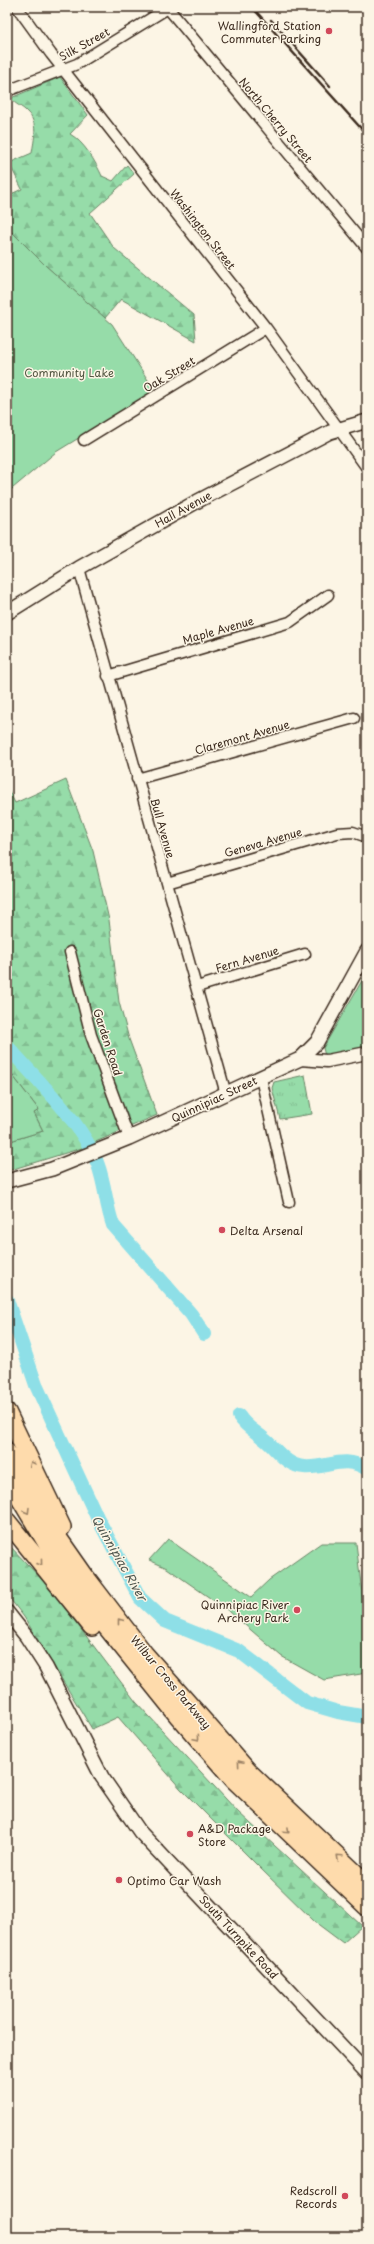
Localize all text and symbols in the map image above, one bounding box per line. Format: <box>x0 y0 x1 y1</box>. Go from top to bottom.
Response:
place label: Wallingford Station Commuter Parking <box>218 17 321 47</box>
street label: Silk Street <box>55 23 113 65</box>
marker: Wallingford Station Commuter Parking <box>324 26 334 36</box>
street label: North Cherry Street <box>235 74 317 167</box>
street label: Washington Street <box>166 185 240 273</box>
street label: Oak Street <box>140 352 199 396</box>
park label: Community Lake <box>24 364 114 381</box>
street label: Hall Avenue <box>152 486 214 532</box>
street label: Maple Avenue <box>180 612 256 648</box>
street label: Claremont Avenue <box>193 715 291 759</box>
street label: Bull Avenue <box>146 796 180 860</box>
street label: Geneva Avenue <box>222 823 304 861</box>
street label: Fern Avenue <box>213 941 281 977</box>
street label: Garden Road <box>89 1006 127 1078</box>
street label: Quinnipiac Street <box>168 1071 260 1126</box>
place label: Delta Arsenal <box>230 1222 303 1239</box>
marker: Delta Arsenal <box>217 1225 227 1235</box>
one-way arrow <box>29 1461 37 1469</box>
one-way arrow <box>22 1507 30 1514</box>
water label: Quinnipiac River <box>88 1512 153 1606</box>
one-way arrow <box>36 1558 43 1565</box>
place label: Quinnipiac River Archery Park <box>201 1596 290 1626</box>
marker: Quinnipiac River Archery Park <box>292 1605 302 1615</box>
one-way arrow <box>118 1619 125 1626</box>
street label: Wilbur Cross Parkway <box>127 1631 215 1733</box>
one-way arrow <box>192 1733 199 1741</box>
one-way arrow <box>238 1760 245 1768</box>
place label: A&D Package Store <box>198 1820 271 1850</box>
one-way arrow <box>282 1826 290 1834</box>
marker: A&D Package Store <box>185 1829 195 1839</box>
one-way arrow <box>336 1855 343 1862</box>
place label: Optimo Car Wash <box>127 1872 221 1889</box>
marker: Optimo Car Wash <box>114 1875 124 1885</box>
street label: South Turnpike Road <box>196 1891 282 1983</box>
place label: Redscroll Records <box>290 2182 337 2212</box>
marker: Redscroll Records <box>340 2191 350 2201</box>

